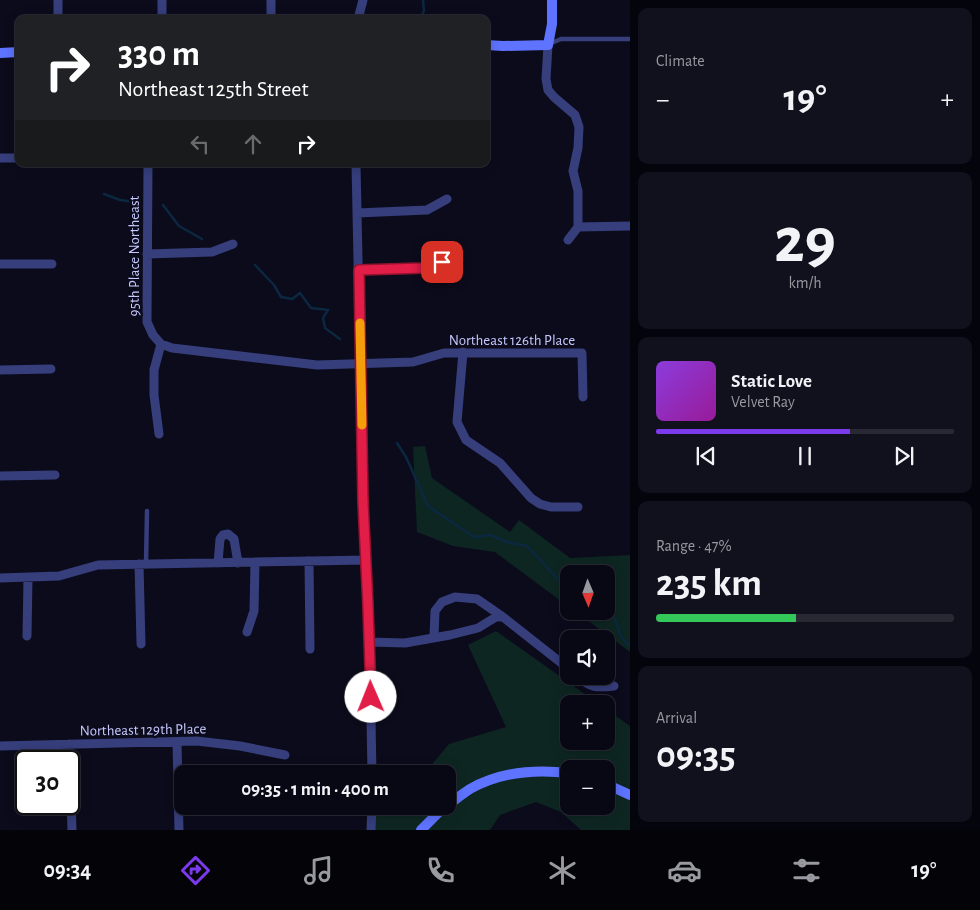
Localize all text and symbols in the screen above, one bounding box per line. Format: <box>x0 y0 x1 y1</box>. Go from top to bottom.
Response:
icon: right <box>35 35 100 100</box>
text: 330 m <box>118 37 200 72</box>
text: Climate <box>656 53 705 69</box>
text: Northeast 125th Street <box>118 78 308 100</box>
text: 19° <box>783 80 827 118</box>
text: − <box>656 86 669 114</box>
text: + <box>941 86 954 114</box>
icon: left <box>186 130 214 158</box>
icon: ahead <box>239 130 267 158</box>
icon: right <box>292 130 320 158</box>
street label: 95th Place Northeast <box>127 195 142 316</box>
text: 29 <box>774 209 836 274</box>
pin <box>421 241 463 283</box>
icon: arrive <box>428 248 456 276</box>
text: km/h <box>788 275 822 291</box>
street label: Northeast 126th Place <box>449 333 575 348</box>
text: Static Love <box>731 372 812 391</box>
text: Velvet Ray <box>731 394 795 410</box>
icon: previous <box>692 442 720 470</box>
icon: pause <box>791 442 819 470</box>
icon: next <box>890 442 918 470</box>
text: Range · 47% <box>656 538 732 554</box>
north arrow <box>560 565 615 620</box>
map controls <box>560 565 615 815</box>
text: 235 km <box>656 565 762 603</box>
button: sound <box>560 630 615 685</box>
position arrow <box>344 670 396 722</box>
button: + <box>560 695 615 750</box>
text: Arrival <box>656 710 697 726</box>
street label: Northeast 129th Place <box>80 721 206 739</box>
text: 09:35 <box>656 737 736 775</box>
speed limit sign: 30 <box>15 750 80 815</box>
button: − <box>560 760 615 815</box>
text: 09:35 · 1 min · 400 m <box>241 780 389 799</box>
icon: directions <box>178 853 213 888</box>
icon: music <box>301 853 336 888</box>
icon: phone <box>423 853 458 888</box>
icon: climate <box>545 853 580 888</box>
icon: car <box>667 853 702 888</box>
icon: filters <box>789 853 824 888</box>
text: 09:34 <box>44 859 91 881</box>
text: 19° <box>911 859 936 881</box>

